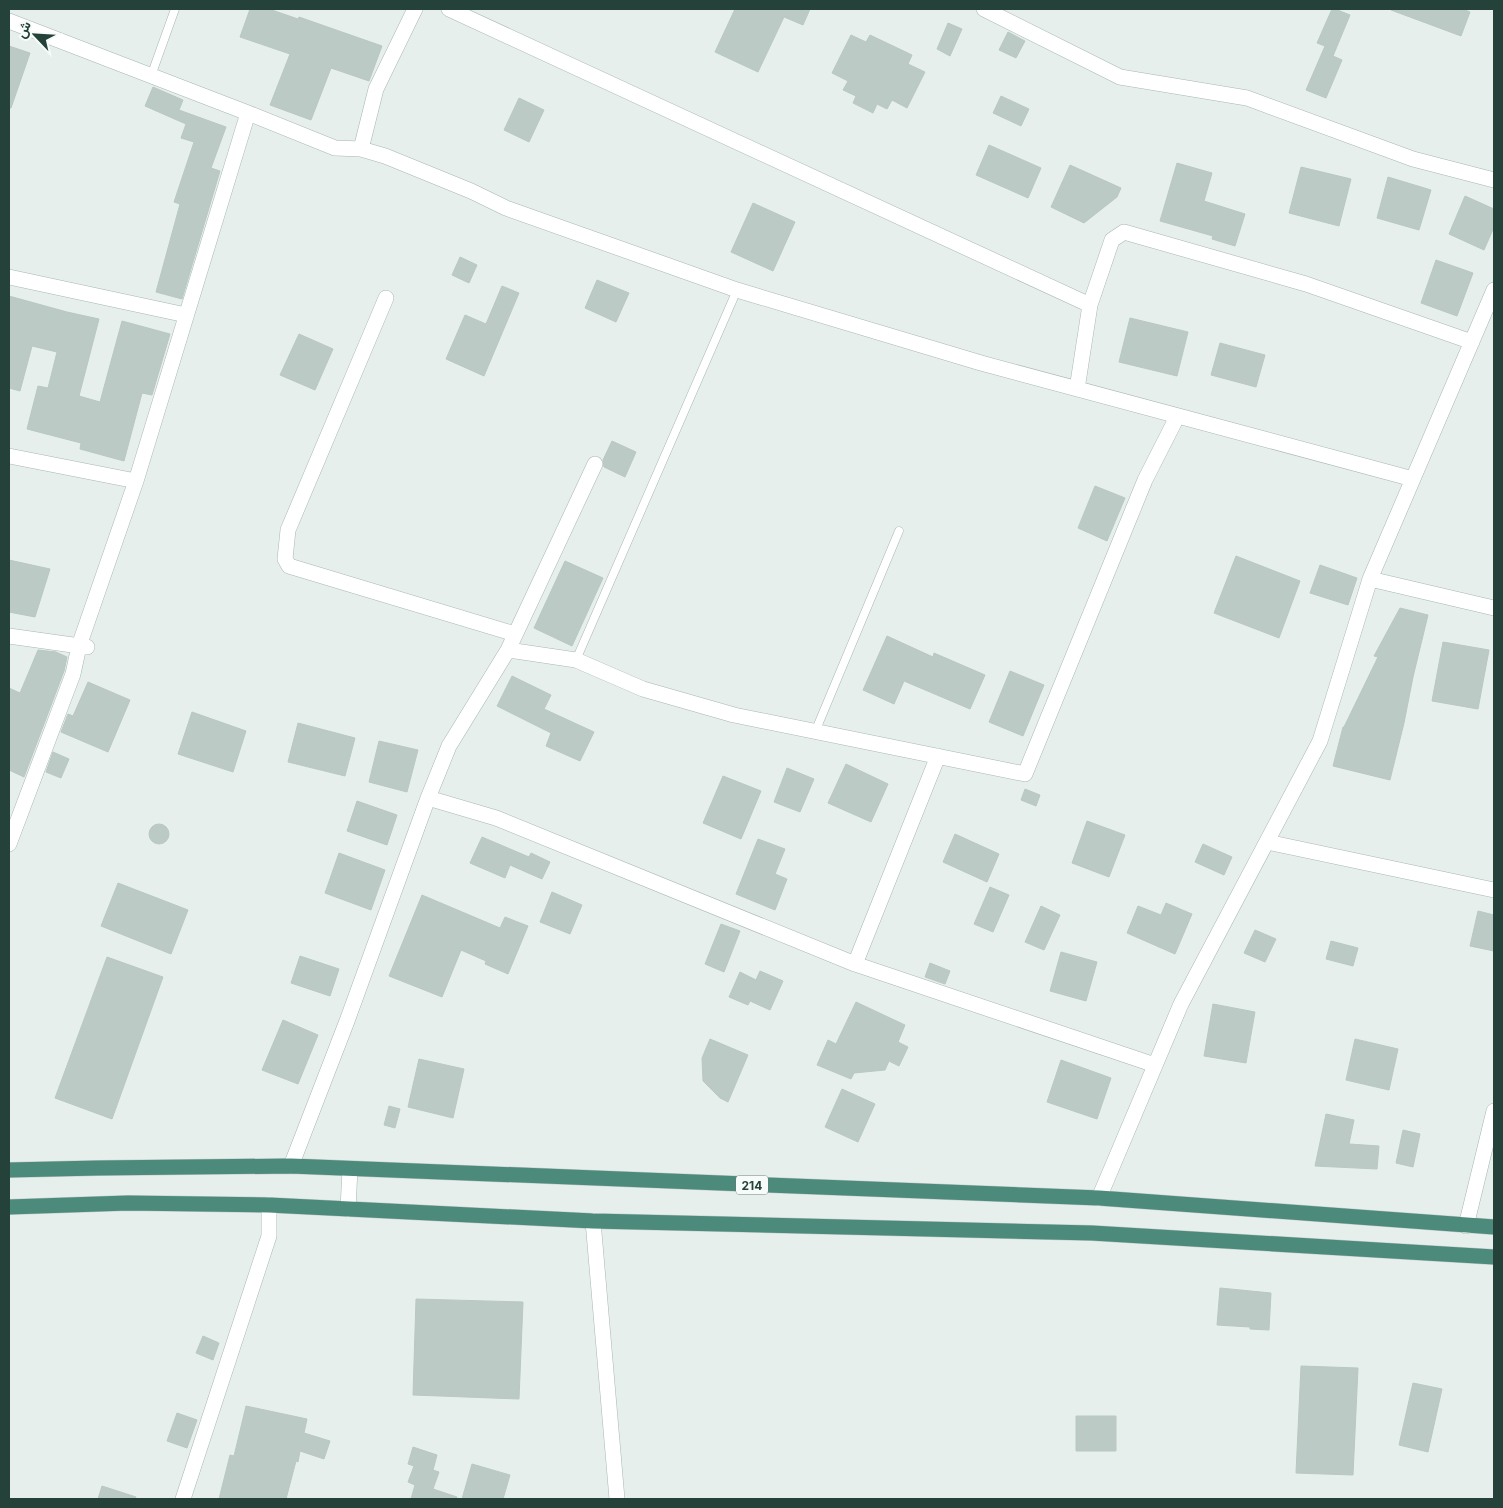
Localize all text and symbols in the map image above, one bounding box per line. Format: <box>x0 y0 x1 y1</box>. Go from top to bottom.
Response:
north arrow <box>10 10 60 60</box>
text: ش <box>12 18 35 41</box>
road number: 214 <box>736 1176 768 1194</box>

